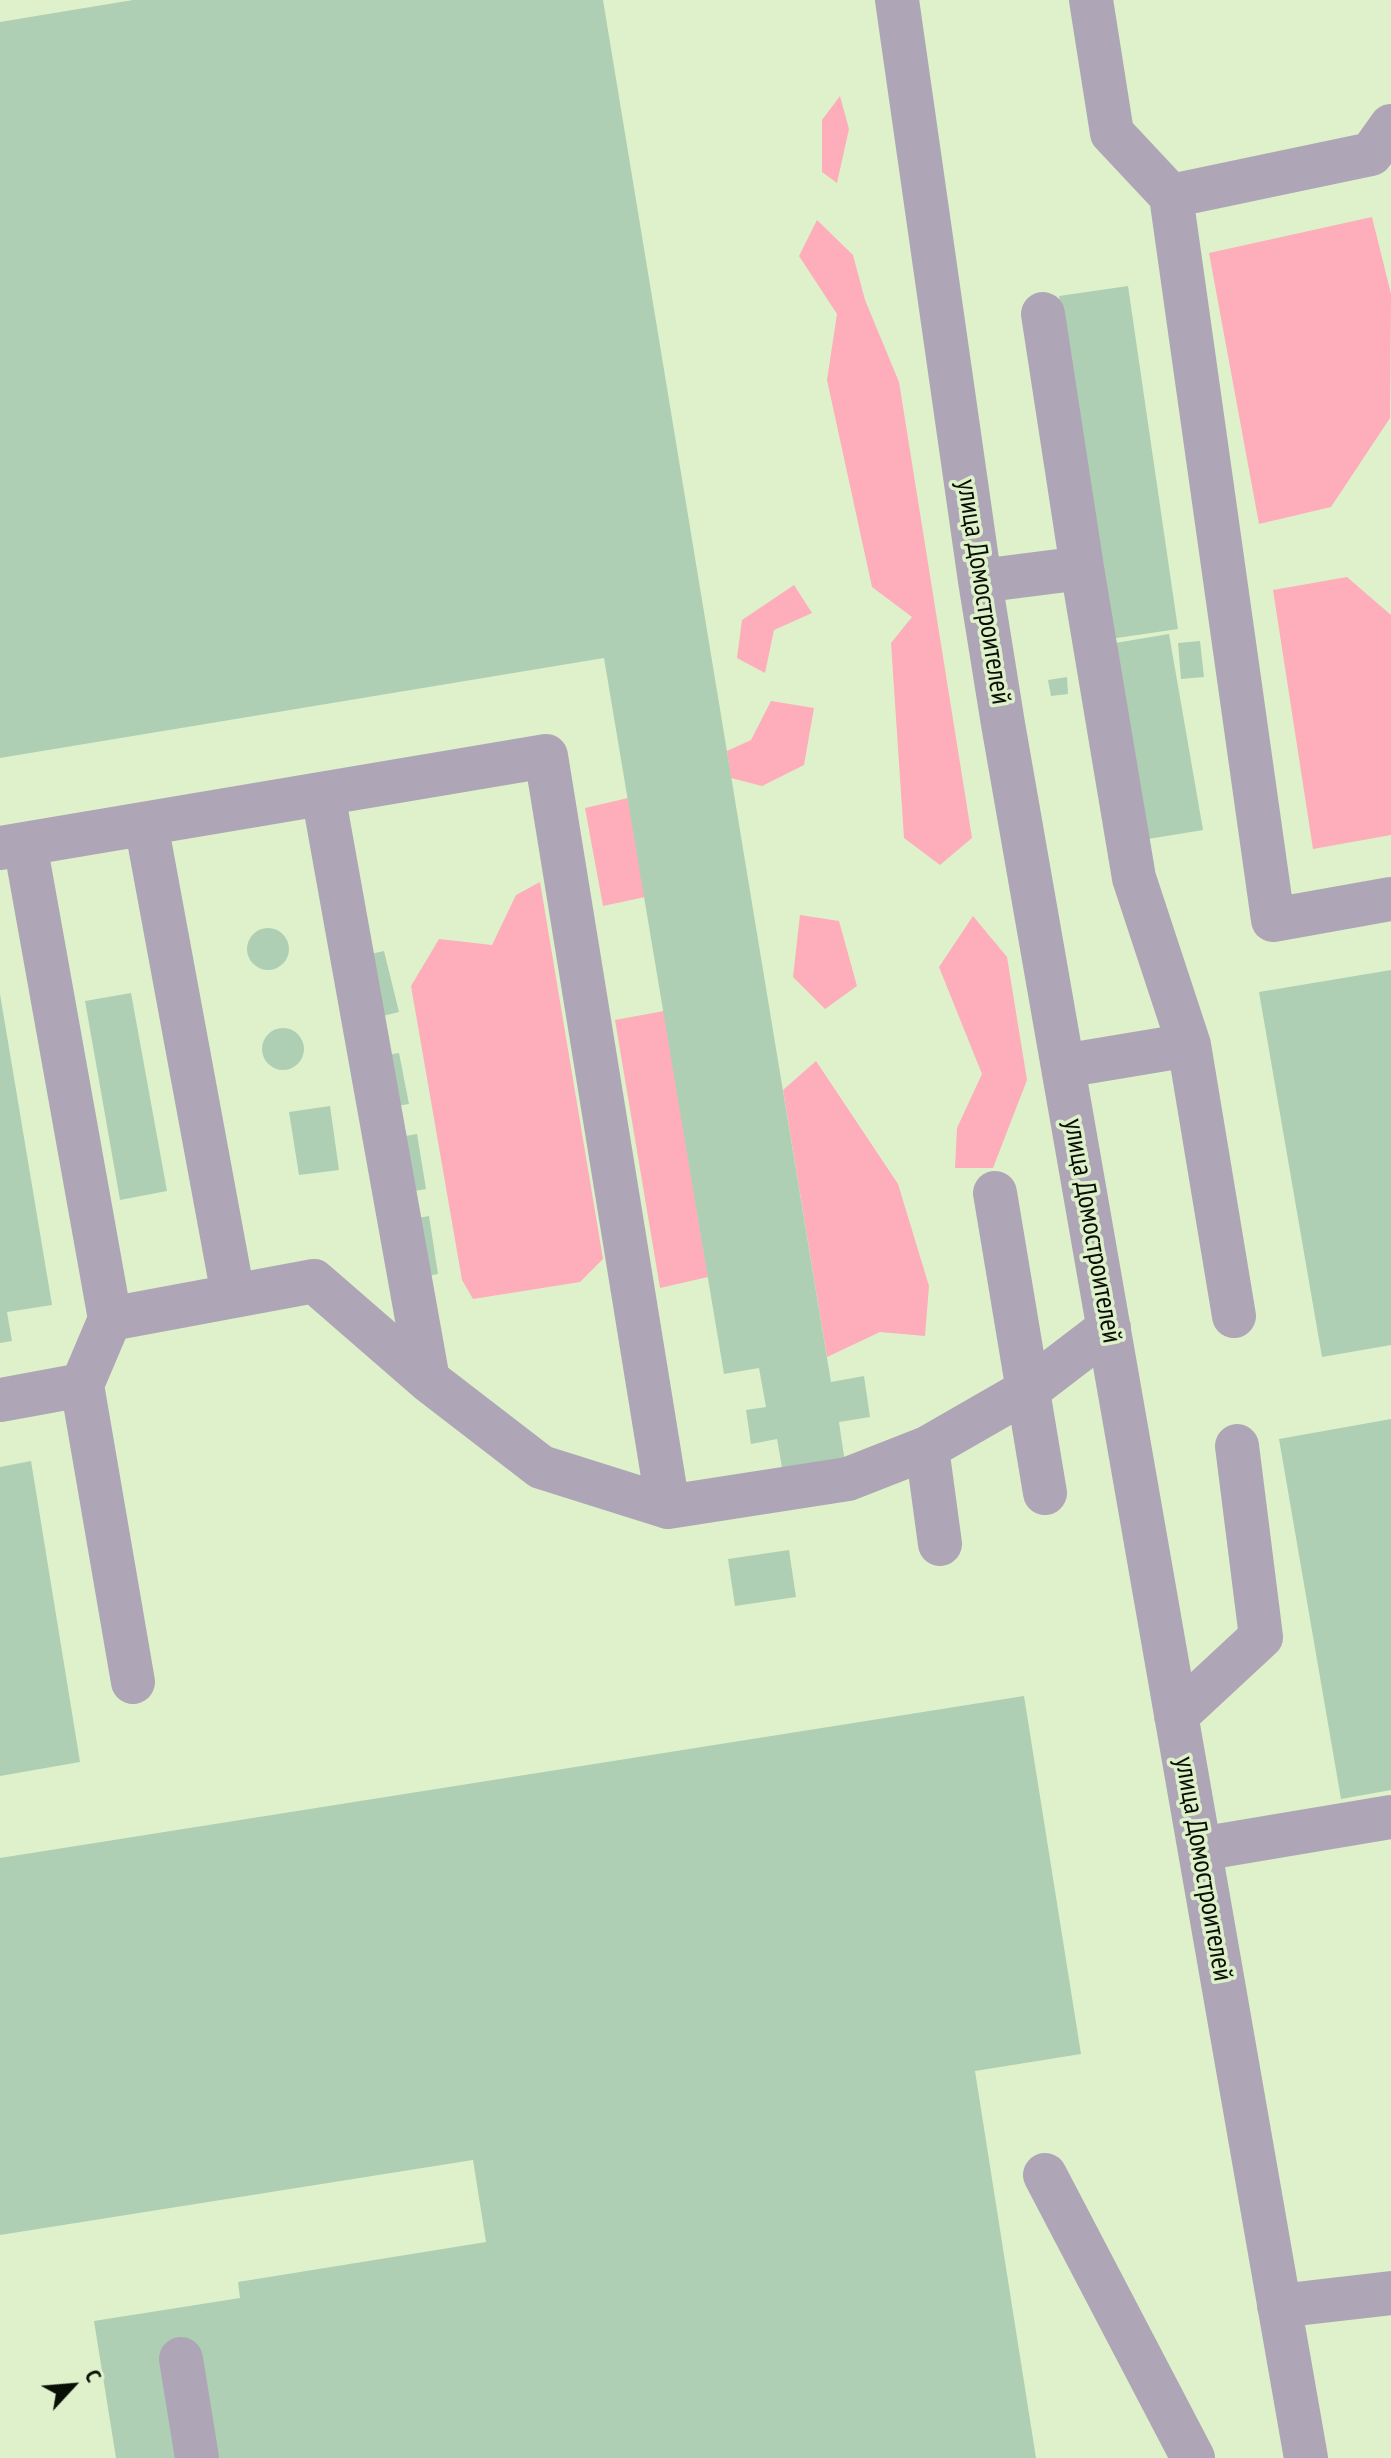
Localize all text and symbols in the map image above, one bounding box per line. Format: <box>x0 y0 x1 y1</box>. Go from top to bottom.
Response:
street label: улица Домостроителей <box>949 477 1017 707</box>
street label: улица Домостроителей <box>1056 1116 1128 1346</box>
street label: улица Домостроителей <box>1167 1754 1239 1984</box>
north arrow <box>32 2346 112 2426</box>
text: С <box>79 2365 108 2386</box>

